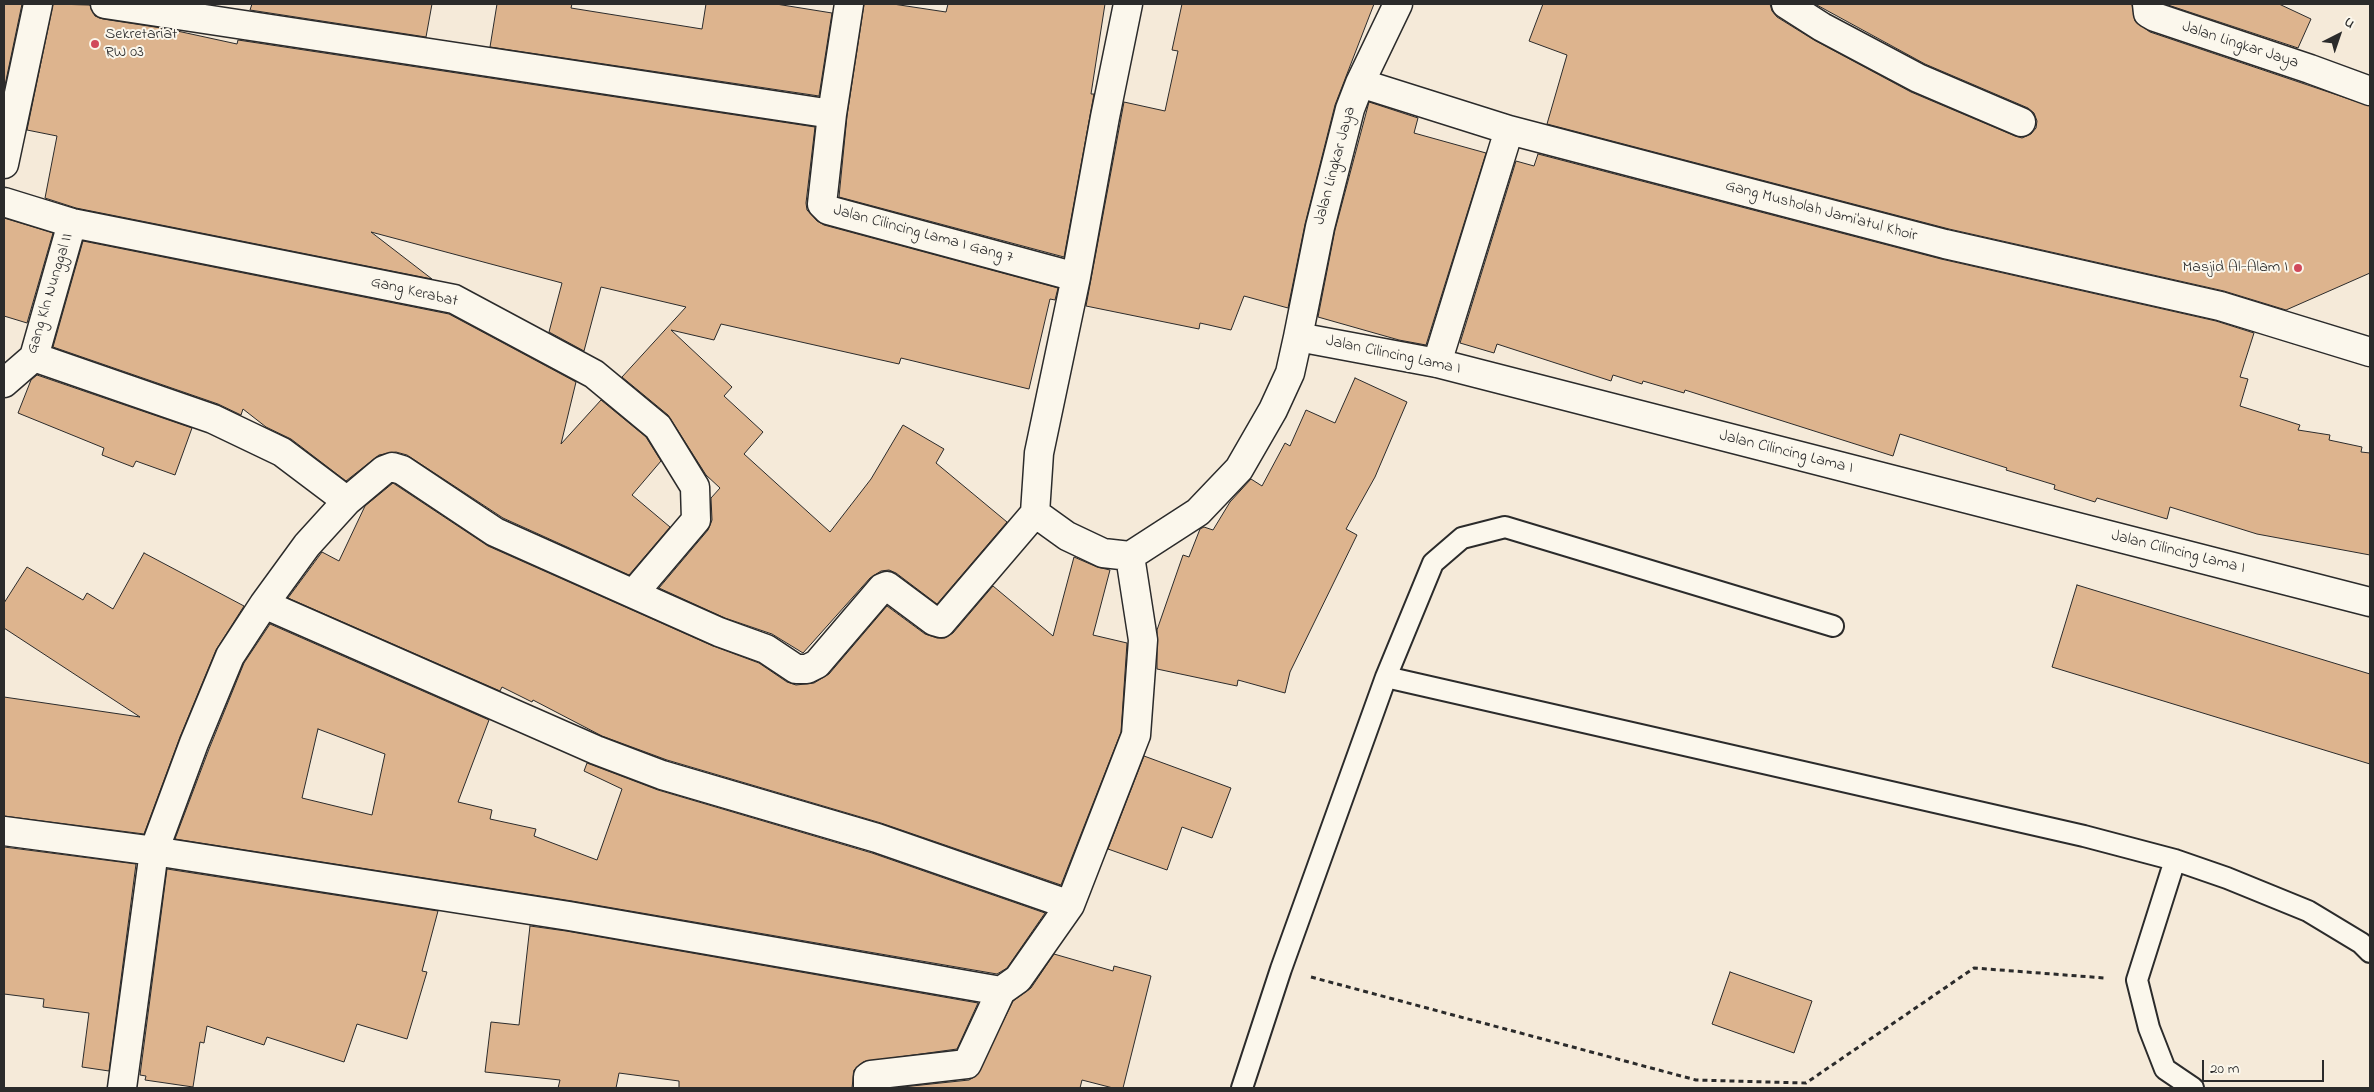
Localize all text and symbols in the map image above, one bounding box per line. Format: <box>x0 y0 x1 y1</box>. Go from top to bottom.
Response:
north arrow <box>2314 10 2364 60</box>
text: U <box>2339 12 2359 34</box>
street label: Jalan Lingkar Jaya <box>2179 18 2301 74</box>
place label: Sekretariat RW 03 <box>105 25 177 63</box>
marker: Sekretariat RW 03 <box>89 38 101 50</box>
street label: Jalan Lingkar Jaya <box>1311 105 1361 227</box>
street label: Gang Musholah Jami'atul Khoir <box>1723 177 1919 247</box>
street label: Jalan Cilincing Lama I Gang 7 <box>831 202 1015 268</box>
street label: Gang Kln Nunggal II <box>24 231 78 357</box>
place label: Masjid Al-Alam I <box>2183 258 2288 278</box>
marker: Masjid Al-Alam I <box>2292 262 2304 274</box>
street label: Gang Kerabat <box>369 274 459 312</box>
street label: Jalan Cilincing Lama I <box>1324 332 1462 380</box>
street label: Jalan Cilincing Lama I <box>1717 427 1855 479</box>
street label: Jalan Cilincing Lama I <box>2109 527 2247 579</box>
scale bar <box>2204 1050 2326 1082</box>
text: 20 m <box>2210 1058 2239 1080</box>

